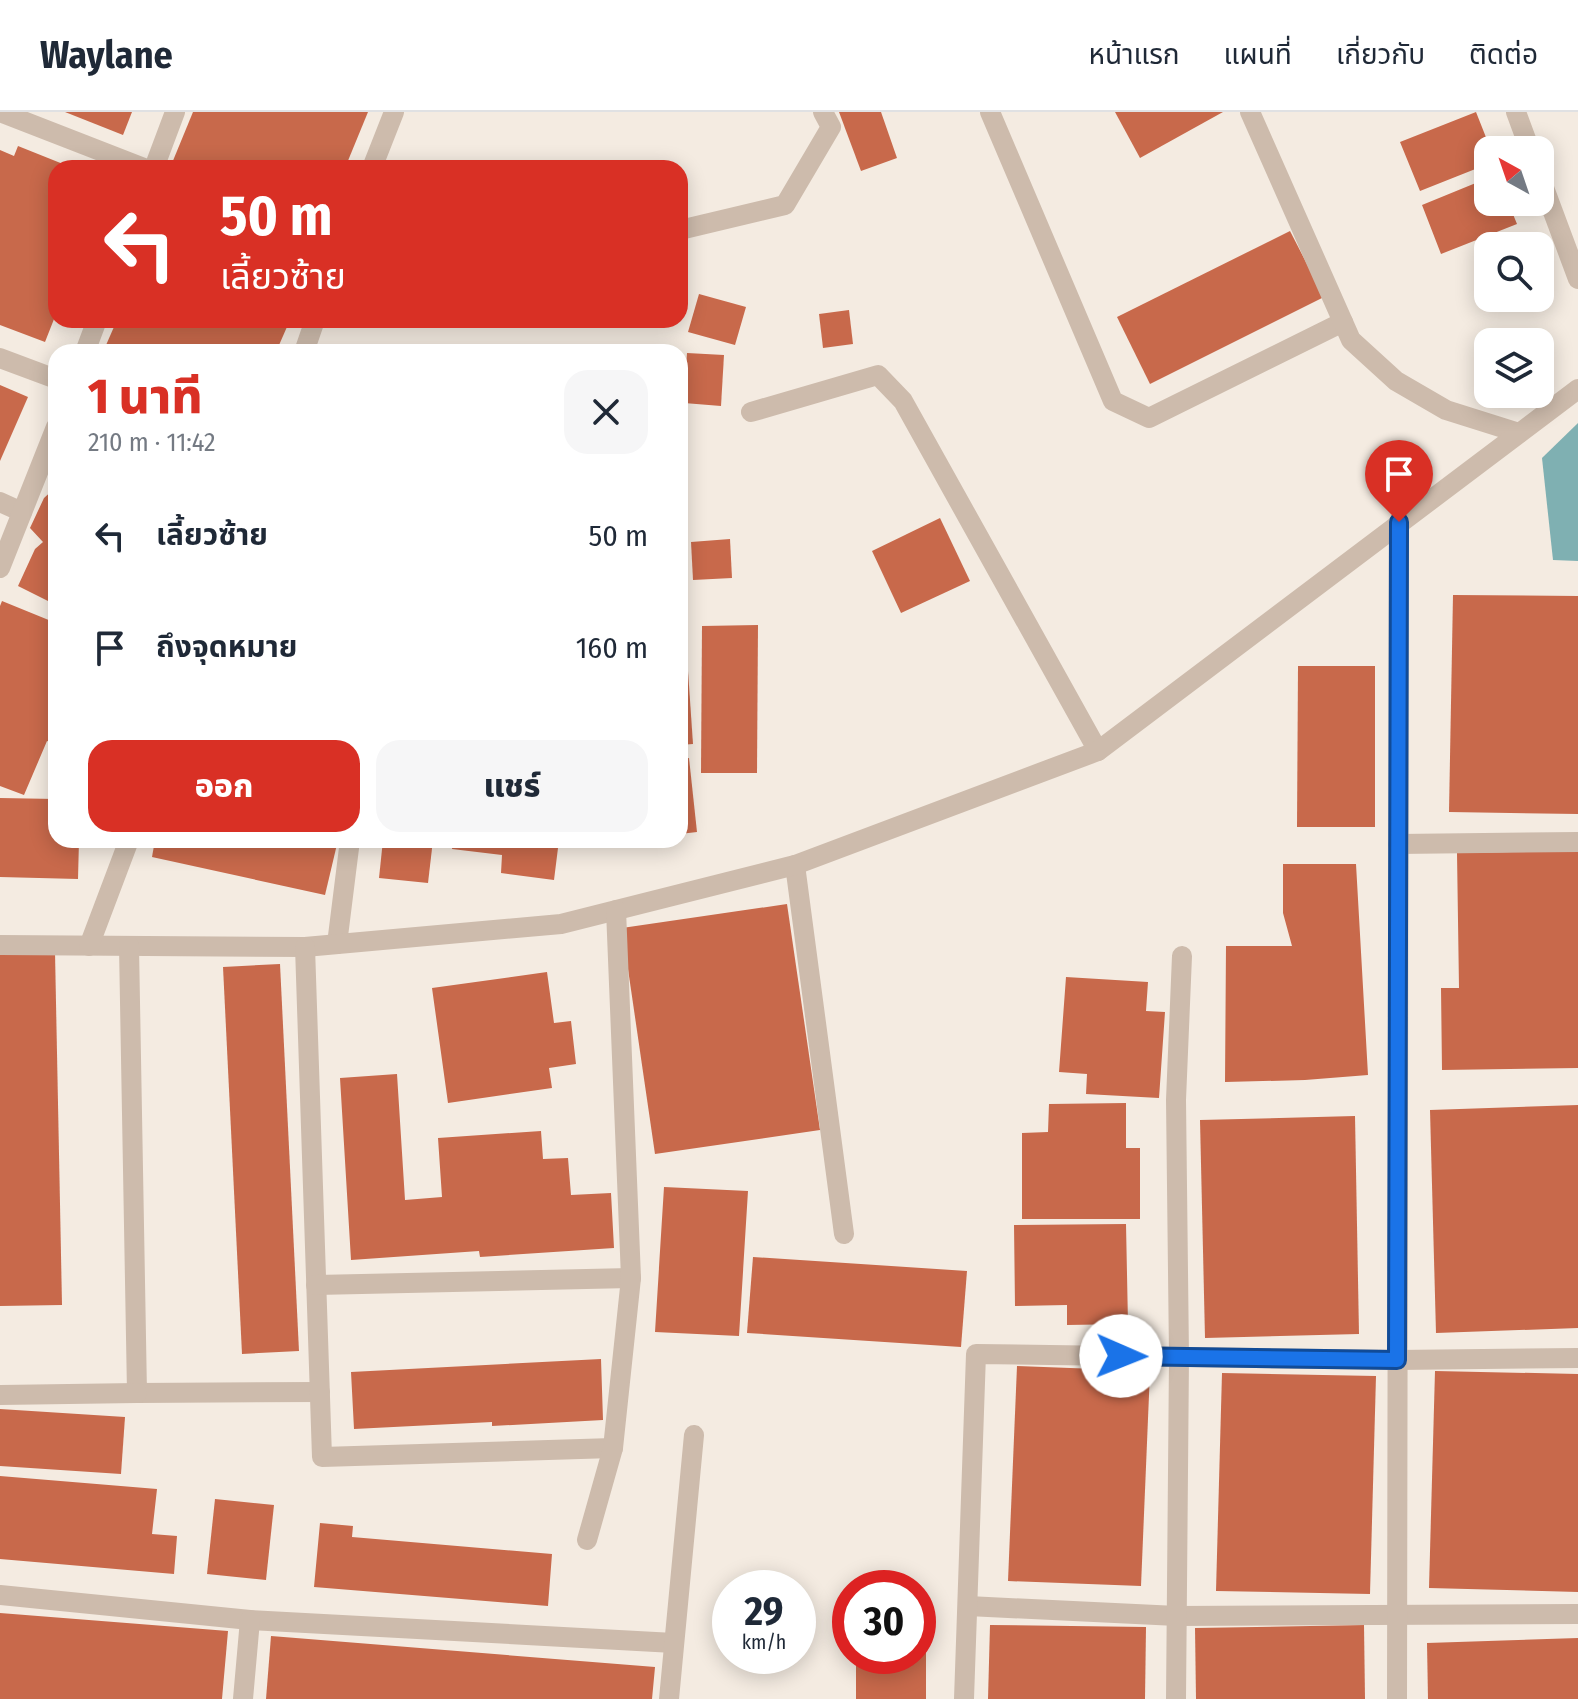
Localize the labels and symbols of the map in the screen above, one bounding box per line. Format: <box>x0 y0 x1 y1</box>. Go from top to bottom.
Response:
north arrow <box>1474 136 1554 216</box>
pin <box>1365 440 1433 522</box>
position arrow <box>1079 1314 1163 1398</box>
speed limit sign: 30 <box>832 1570 936 1674</box>

